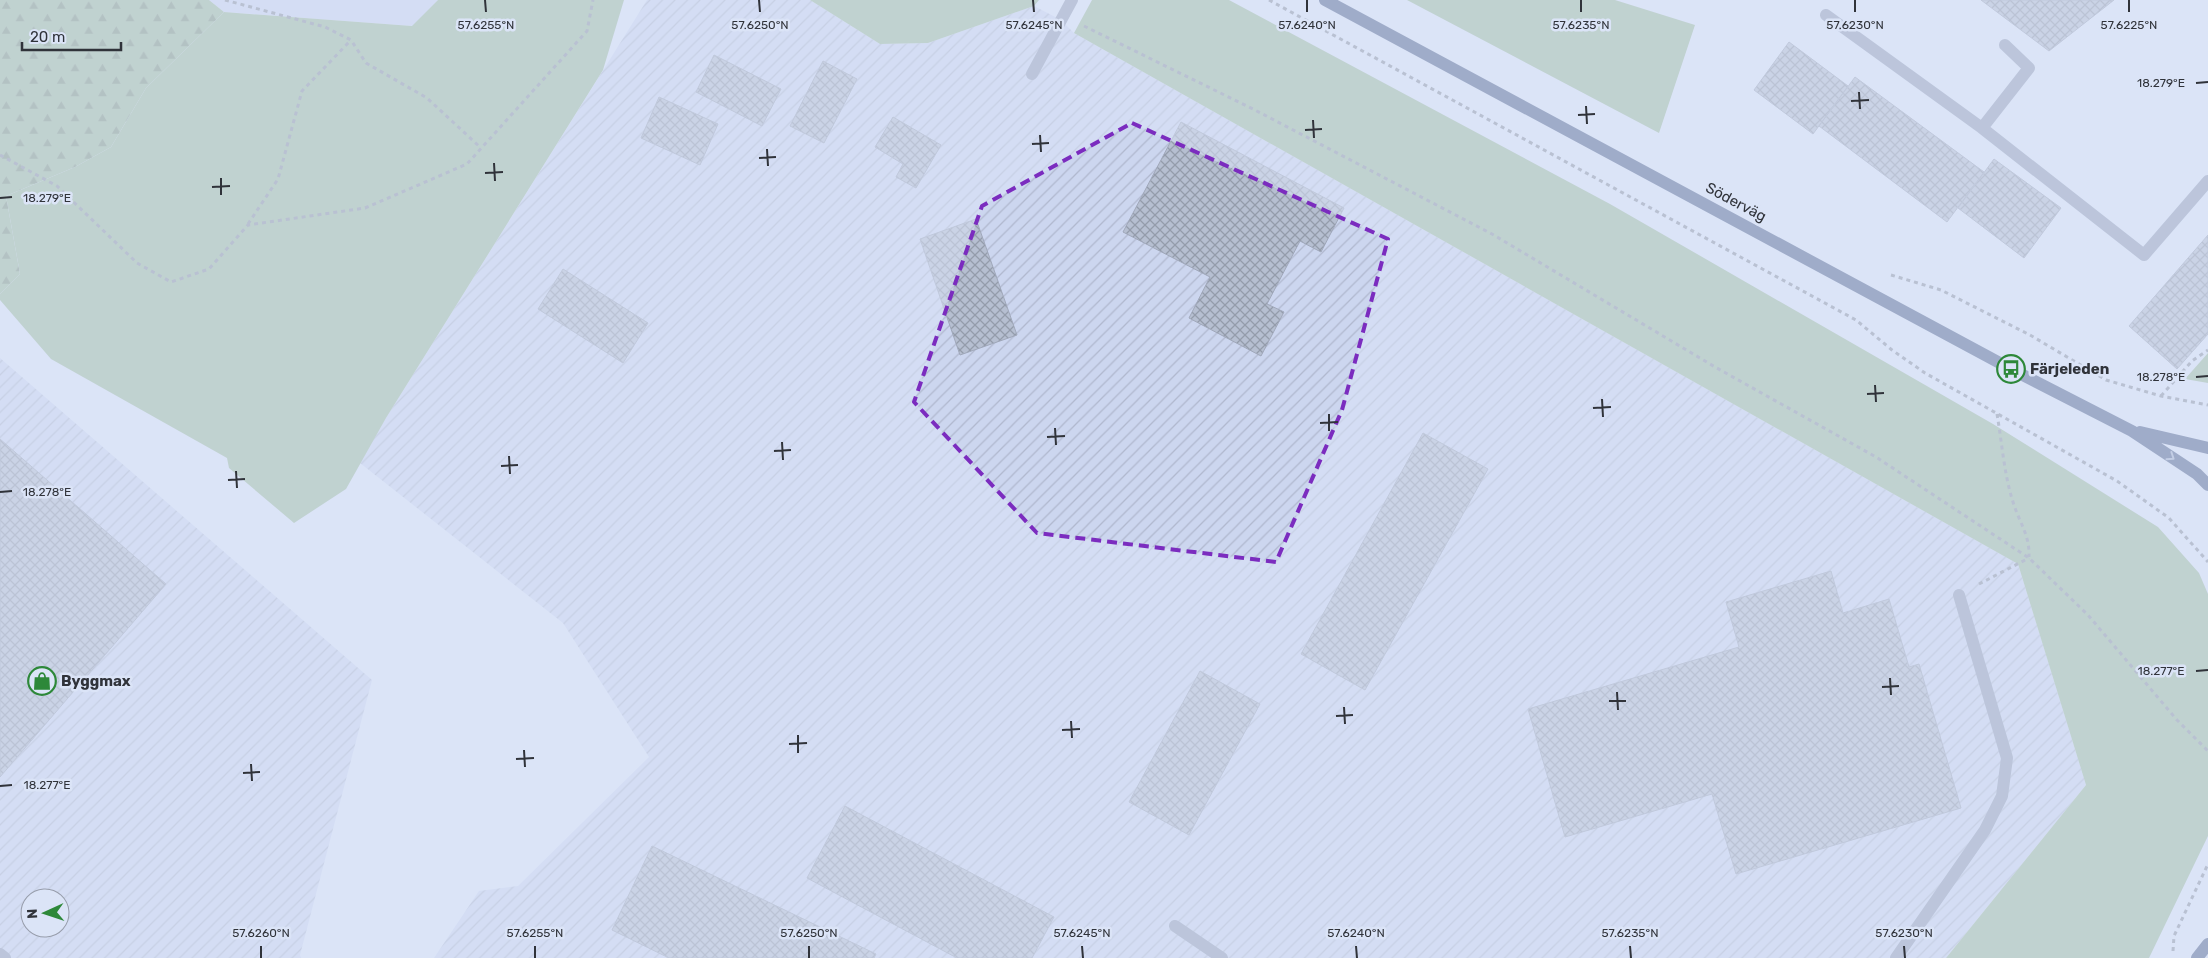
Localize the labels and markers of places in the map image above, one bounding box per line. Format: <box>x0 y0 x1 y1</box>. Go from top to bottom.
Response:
bus stop icon: Färjeleden <box>1996 354 2026 384</box>
place label: Färjeleden <box>2030 360 2109 378</box>
shop icon: Byggmax <box>27 666 57 696</box>
place label: Byggmax <box>61 672 131 690</box>

